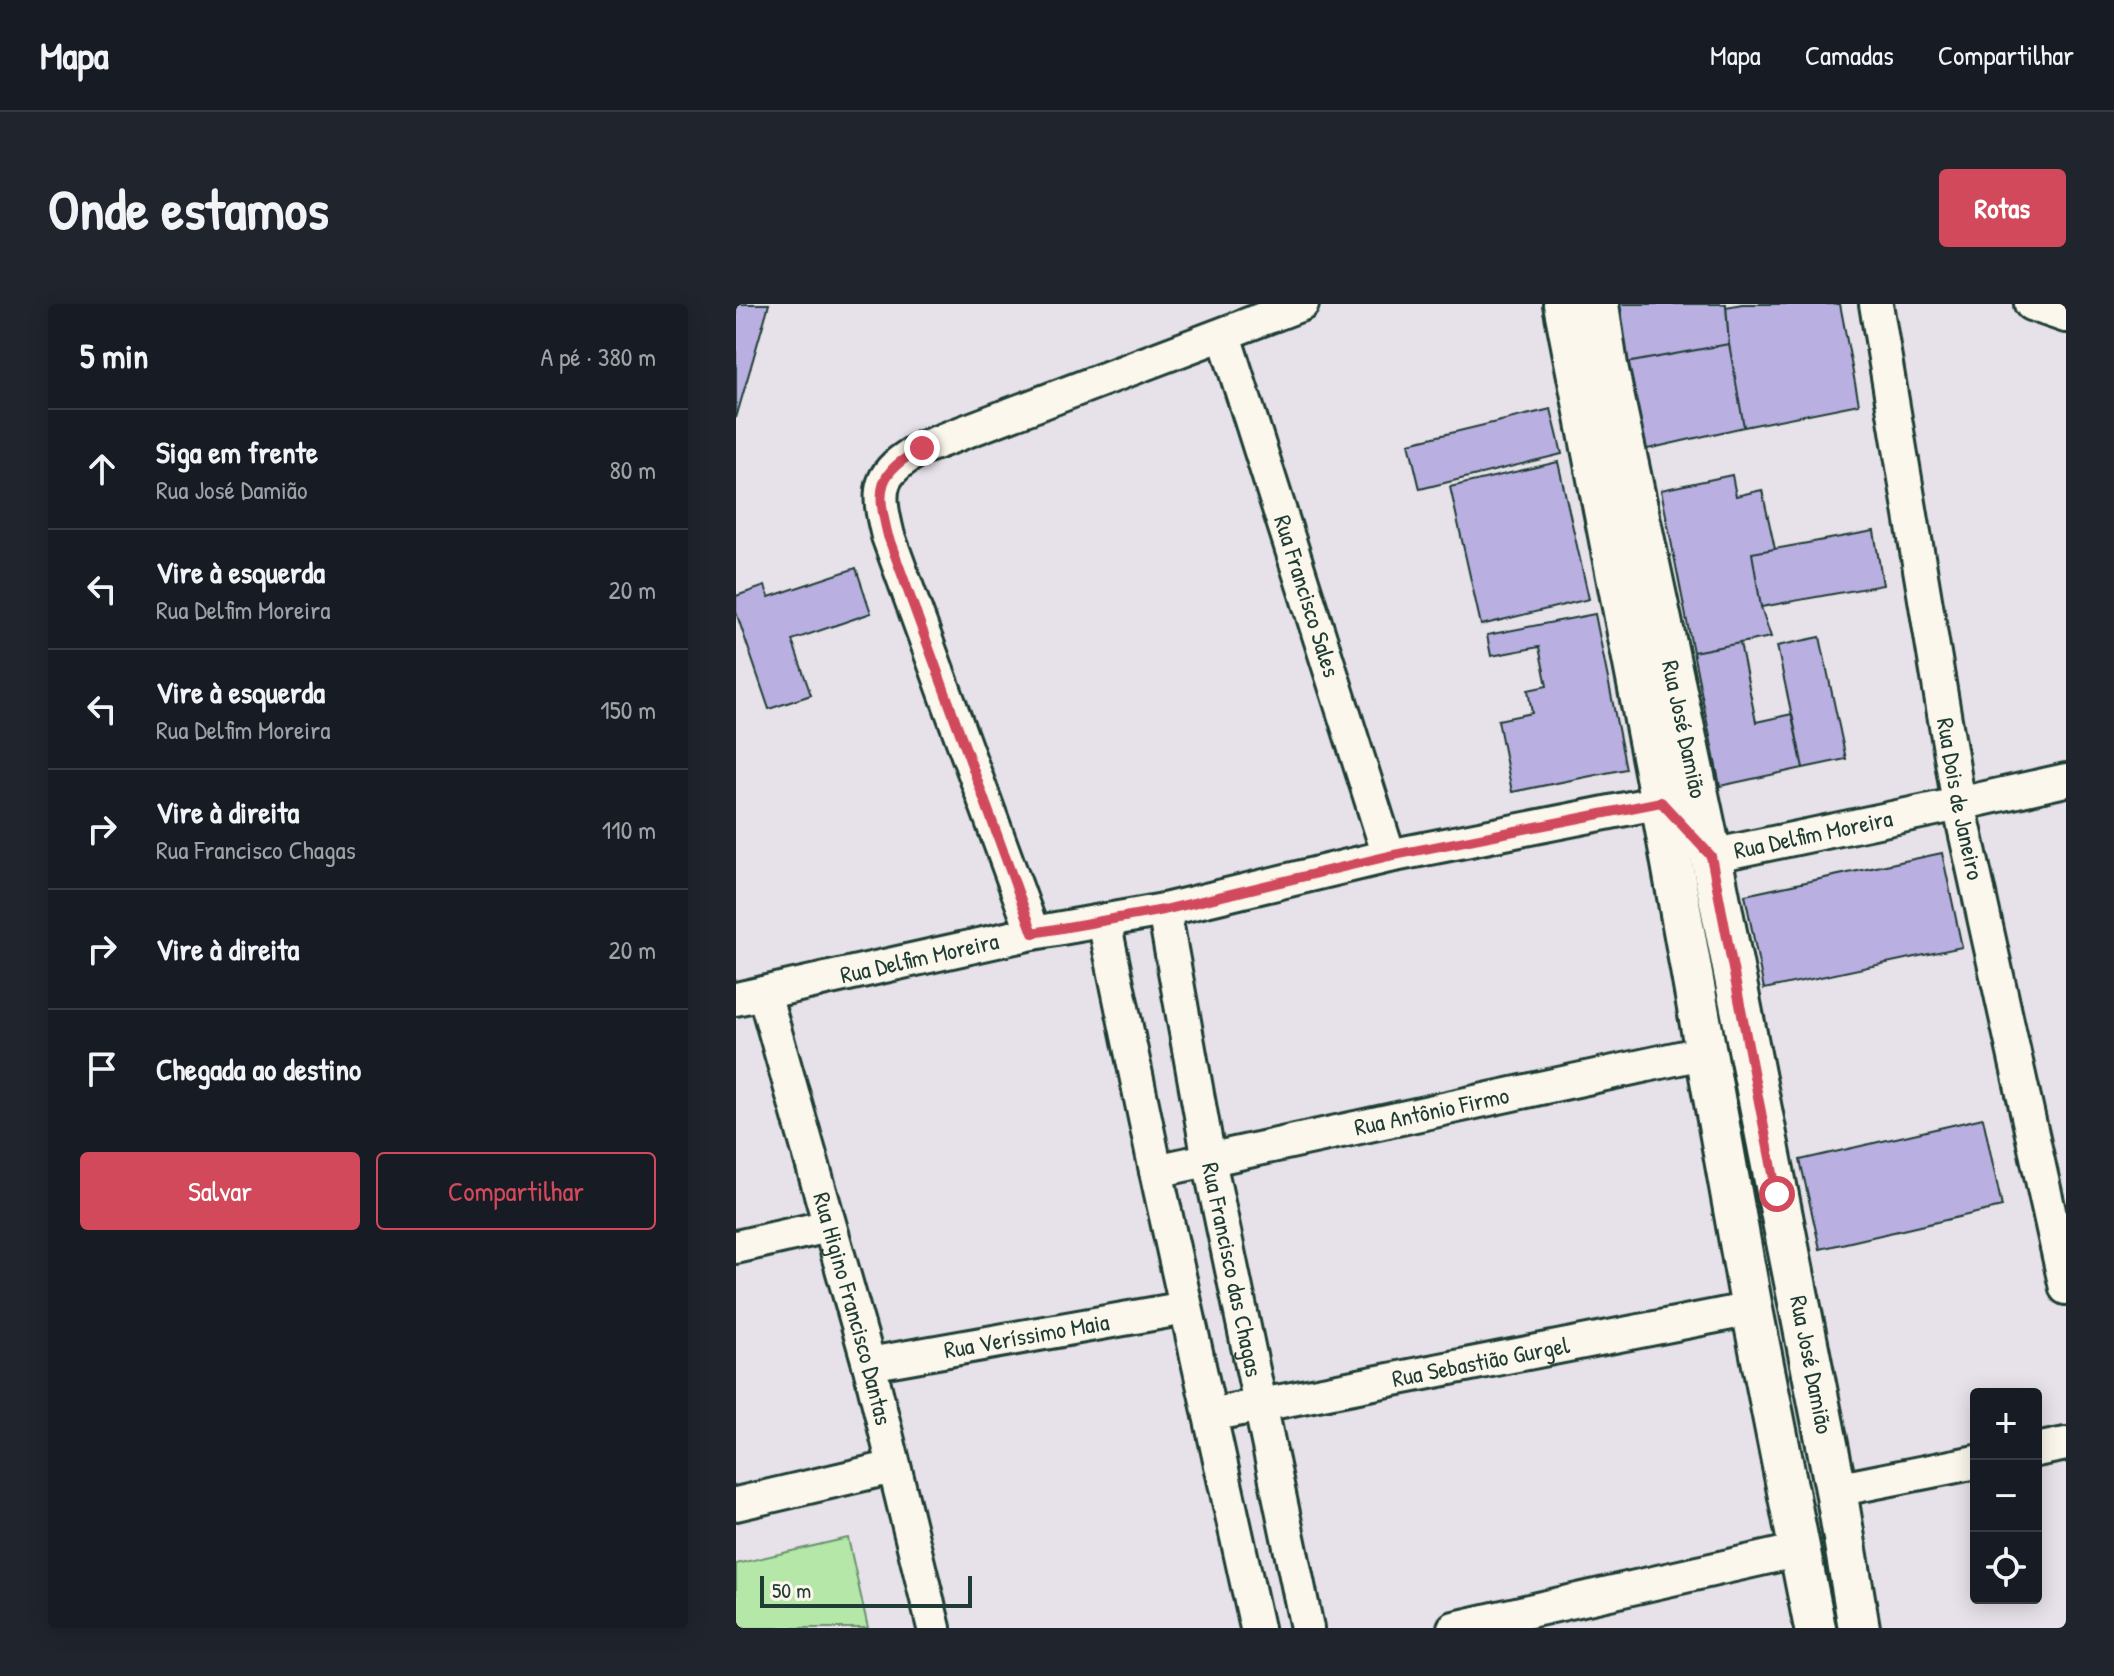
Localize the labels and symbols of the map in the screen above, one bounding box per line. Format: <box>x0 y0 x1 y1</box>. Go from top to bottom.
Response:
route end <box>904 430 940 466</box>
street label: Rua Francisco Sales <box>1267 511 1348 681</box>
street label: Rua José Damião <box>1655 657 1715 801</box>
street label: Rua Dois de Janeiro <box>1930 715 1992 883</box>
street label: Rua Delfim Moreira <box>1731 801 1895 866</box>
street label: Rua Delfim Moreira <box>837 924 1001 990</box>
street label: Rua Antônio Firmo <box>1351 1078 1512 1143</box>
street label: Rua Francisco das Chagas <box>1195 1159 1271 1379</box>
route start <box>1759 1176 1795 1212</box>
street label: Rua Higino Francisco Dantas <box>806 1189 900 1428</box>
street label: Rua José Damião <box>1783 1293 1842 1437</box>
street label: Rua Veríssimo Maia <box>941 1305 1111 1365</box>
street label: Rua Sebastião Gurgel <box>1389 1328 1573 1394</box>
scale bar <box>760 1572 972 1608</box>

